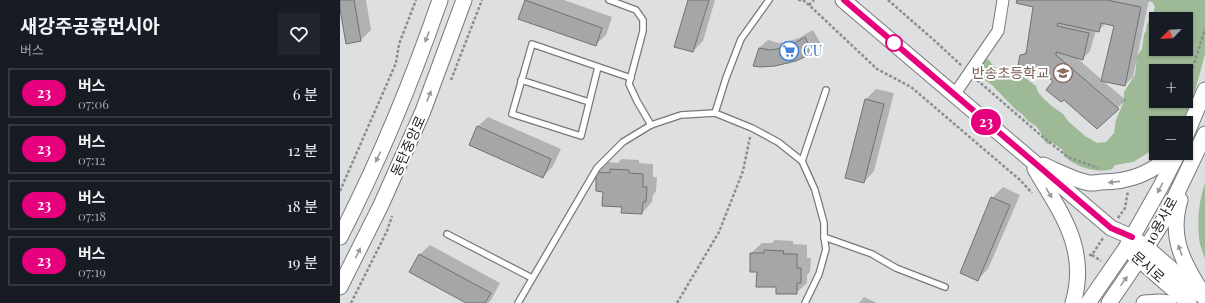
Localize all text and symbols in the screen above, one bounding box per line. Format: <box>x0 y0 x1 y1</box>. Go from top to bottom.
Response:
text: 새강주공휴먼시아 <box>20 12 160 38</box>
north arrow <box>1149 12 1193 56</box>
map controls <box>1149 12 1193 160</box>
button: heart <box>278 13 320 55</box>
one-way arrow <box>424 31 430 43</box>
unlabelled marker <box>885 34 903 52</box>
supermarket icon: CU <box>778 40 800 62</box>
text: 버스 <box>20 41 44 58</box>
place label: CU <box>803 41 823 60</box>
school or university icon: 반송초등학교 <box>1052 62 1074 84</box>
place label: 반송초등학교 <box>972 63 1049 82</box>
button: + <box>1149 64 1193 108</box>
text: 버스 <box>78 75 106 95</box>
text: 23 <box>37 83 51 102</box>
text: 6 분 <box>293 84 318 104</box>
one-way arrow <box>426 90 432 102</box>
text: 07:06 <box>78 95 109 112</box>
line badge: 23 <box>968 109 1004 135</box>
street label: 동탄중앙로 <box>386 112 429 179</box>
text: 23 <box>979 112 993 131</box>
button: − <box>1149 116 1193 160</box>
text: 버스 <box>78 131 106 151</box>
text: 23 <box>37 139 51 158</box>
text: 12 분 <box>288 140 318 160</box>
text: 07:12 <box>78 151 106 168</box>
one-way arrow <box>375 152 381 163</box>
one-way arrow <box>1108 178 1120 185</box>
one-way arrow <box>1156 182 1163 194</box>
text: 버스 <box>78 187 106 207</box>
one-way arrow <box>1046 187 1053 199</box>
street label: 10용사로 <box>1140 193 1182 248</box>
text: 23 <box>37 195 51 214</box>
text: 18 분 <box>287 196 318 216</box>
text: 07:18 <box>78 207 106 224</box>
text: 버스 <box>78 243 106 263</box>
one-way arrow <box>1176 244 1182 256</box>
one-way arrow <box>355 247 361 258</box>
street label: 문시로 <box>1128 247 1169 287</box>
text: 23 <box>37 251 51 270</box>
text: 19 분 <box>287 252 318 272</box>
text: 07:19 <box>78 263 106 280</box>
one-way arrow <box>1120 276 1128 286</box>

